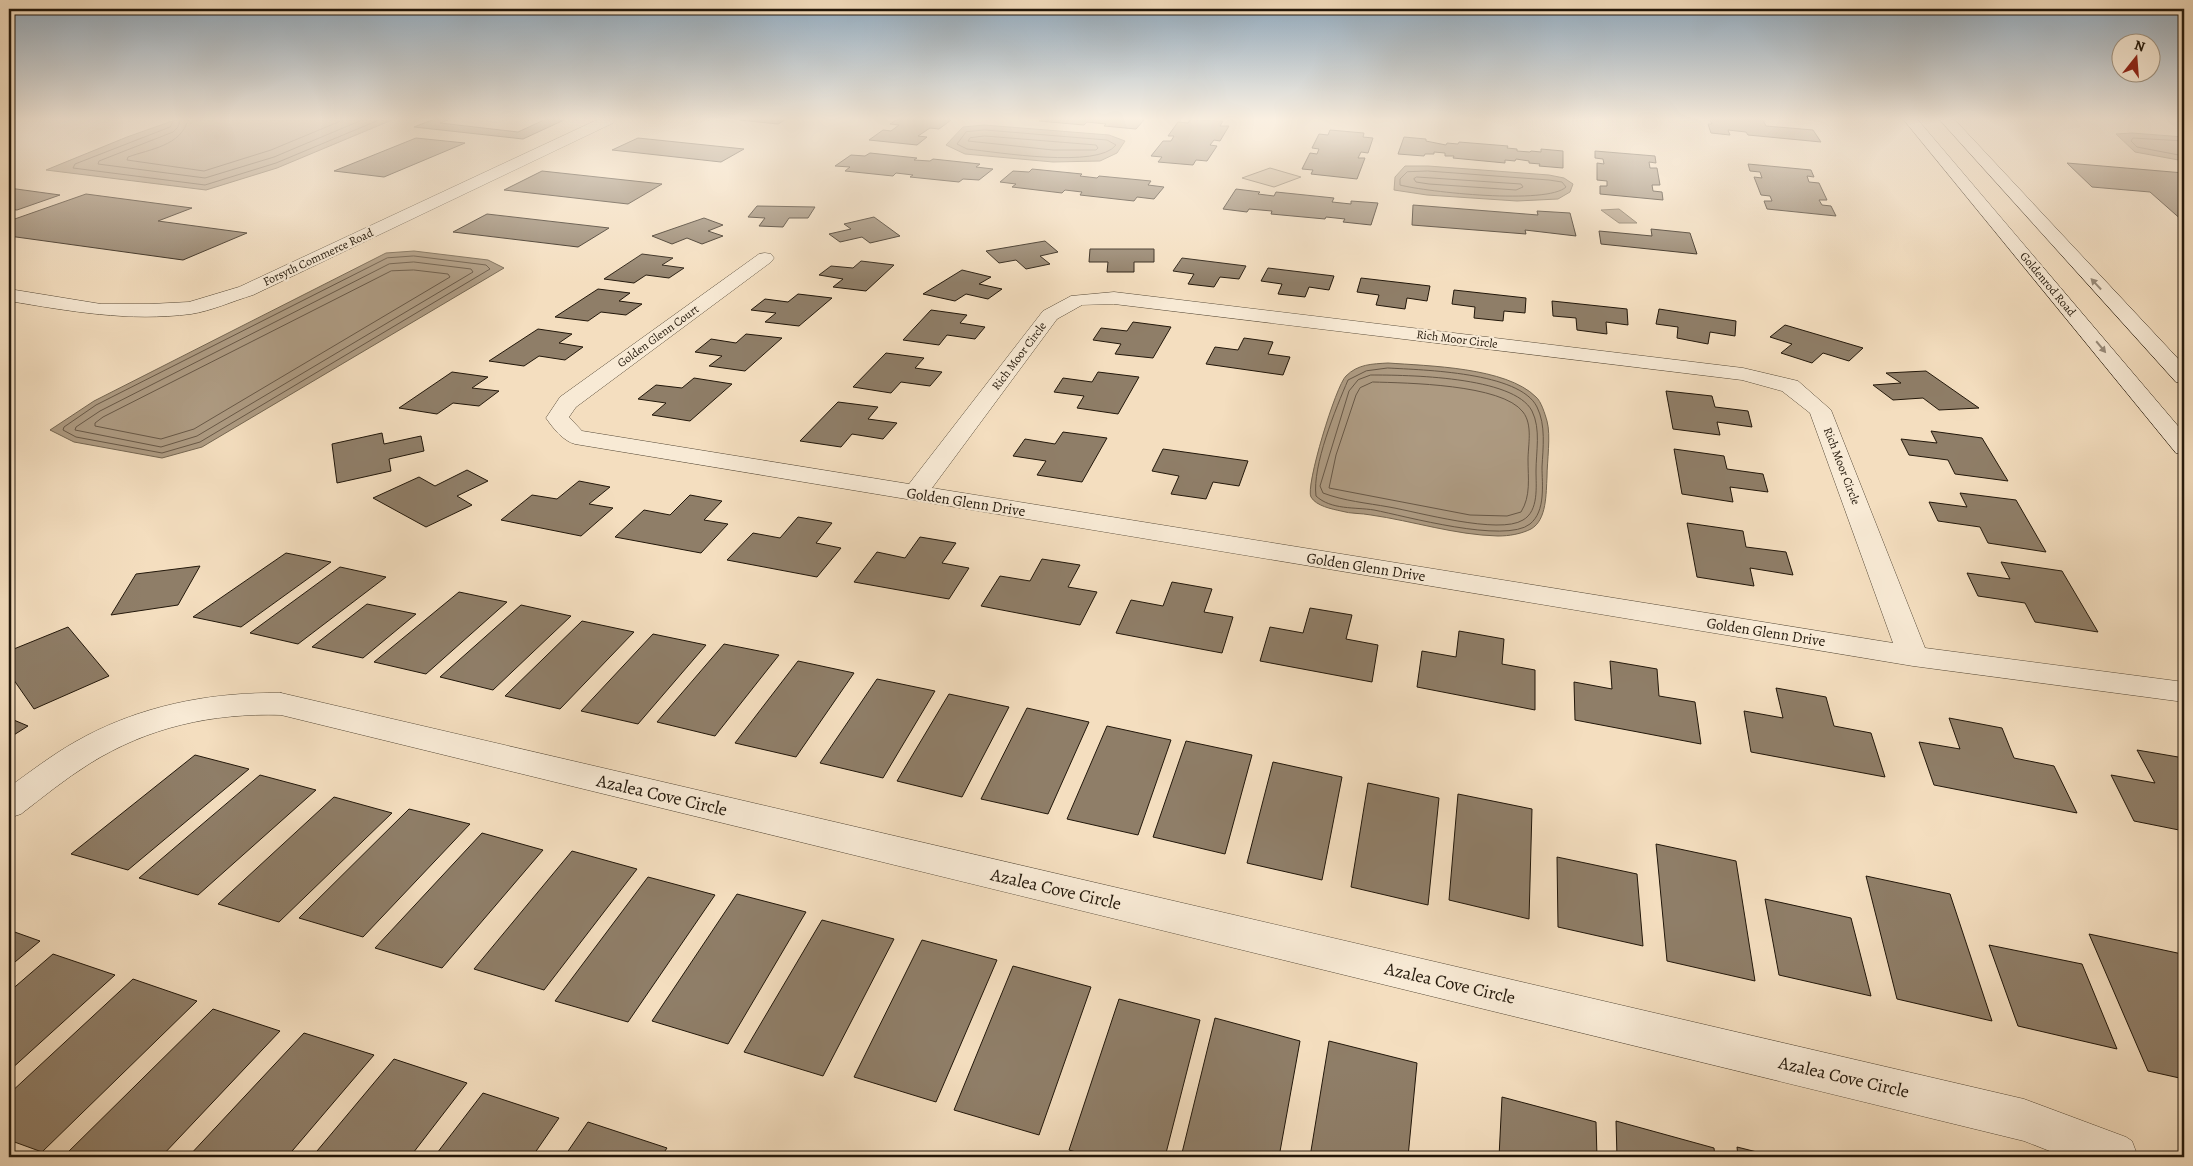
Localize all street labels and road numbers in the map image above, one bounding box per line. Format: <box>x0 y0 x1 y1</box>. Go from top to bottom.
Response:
street label: Forsyth Commerce Road <box>260 224 376 290</box>
street label: Goldenrod Road <box>2016 248 2080 320</box>
street label: Golden Glenn Court <box>614 301 702 371</box>
street label: Rich Moor Circle <box>988 319 1050 393</box>
street label: Rich Moor Circle <box>1415 326 1499 352</box>
street label: Rich Moor Circle <box>1820 425 1864 507</box>
street label: Golden Glenn Drive <box>905 483 1027 521</box>
street label: Golden Glenn Drive <box>1305 548 1427 586</box>
street label: Golden Glenn Drive <box>1705 613 1827 651</box>
street label: Azalea Cove Circle <box>593 768 730 822</box>
street label: Azalea Cove Circle <box>987 862 1124 916</box>
street label: Azalea Cove Circle <box>1381 956 1518 1010</box>
street label: Azalea Cove Circle <box>1775 1050 1912 1104</box>

